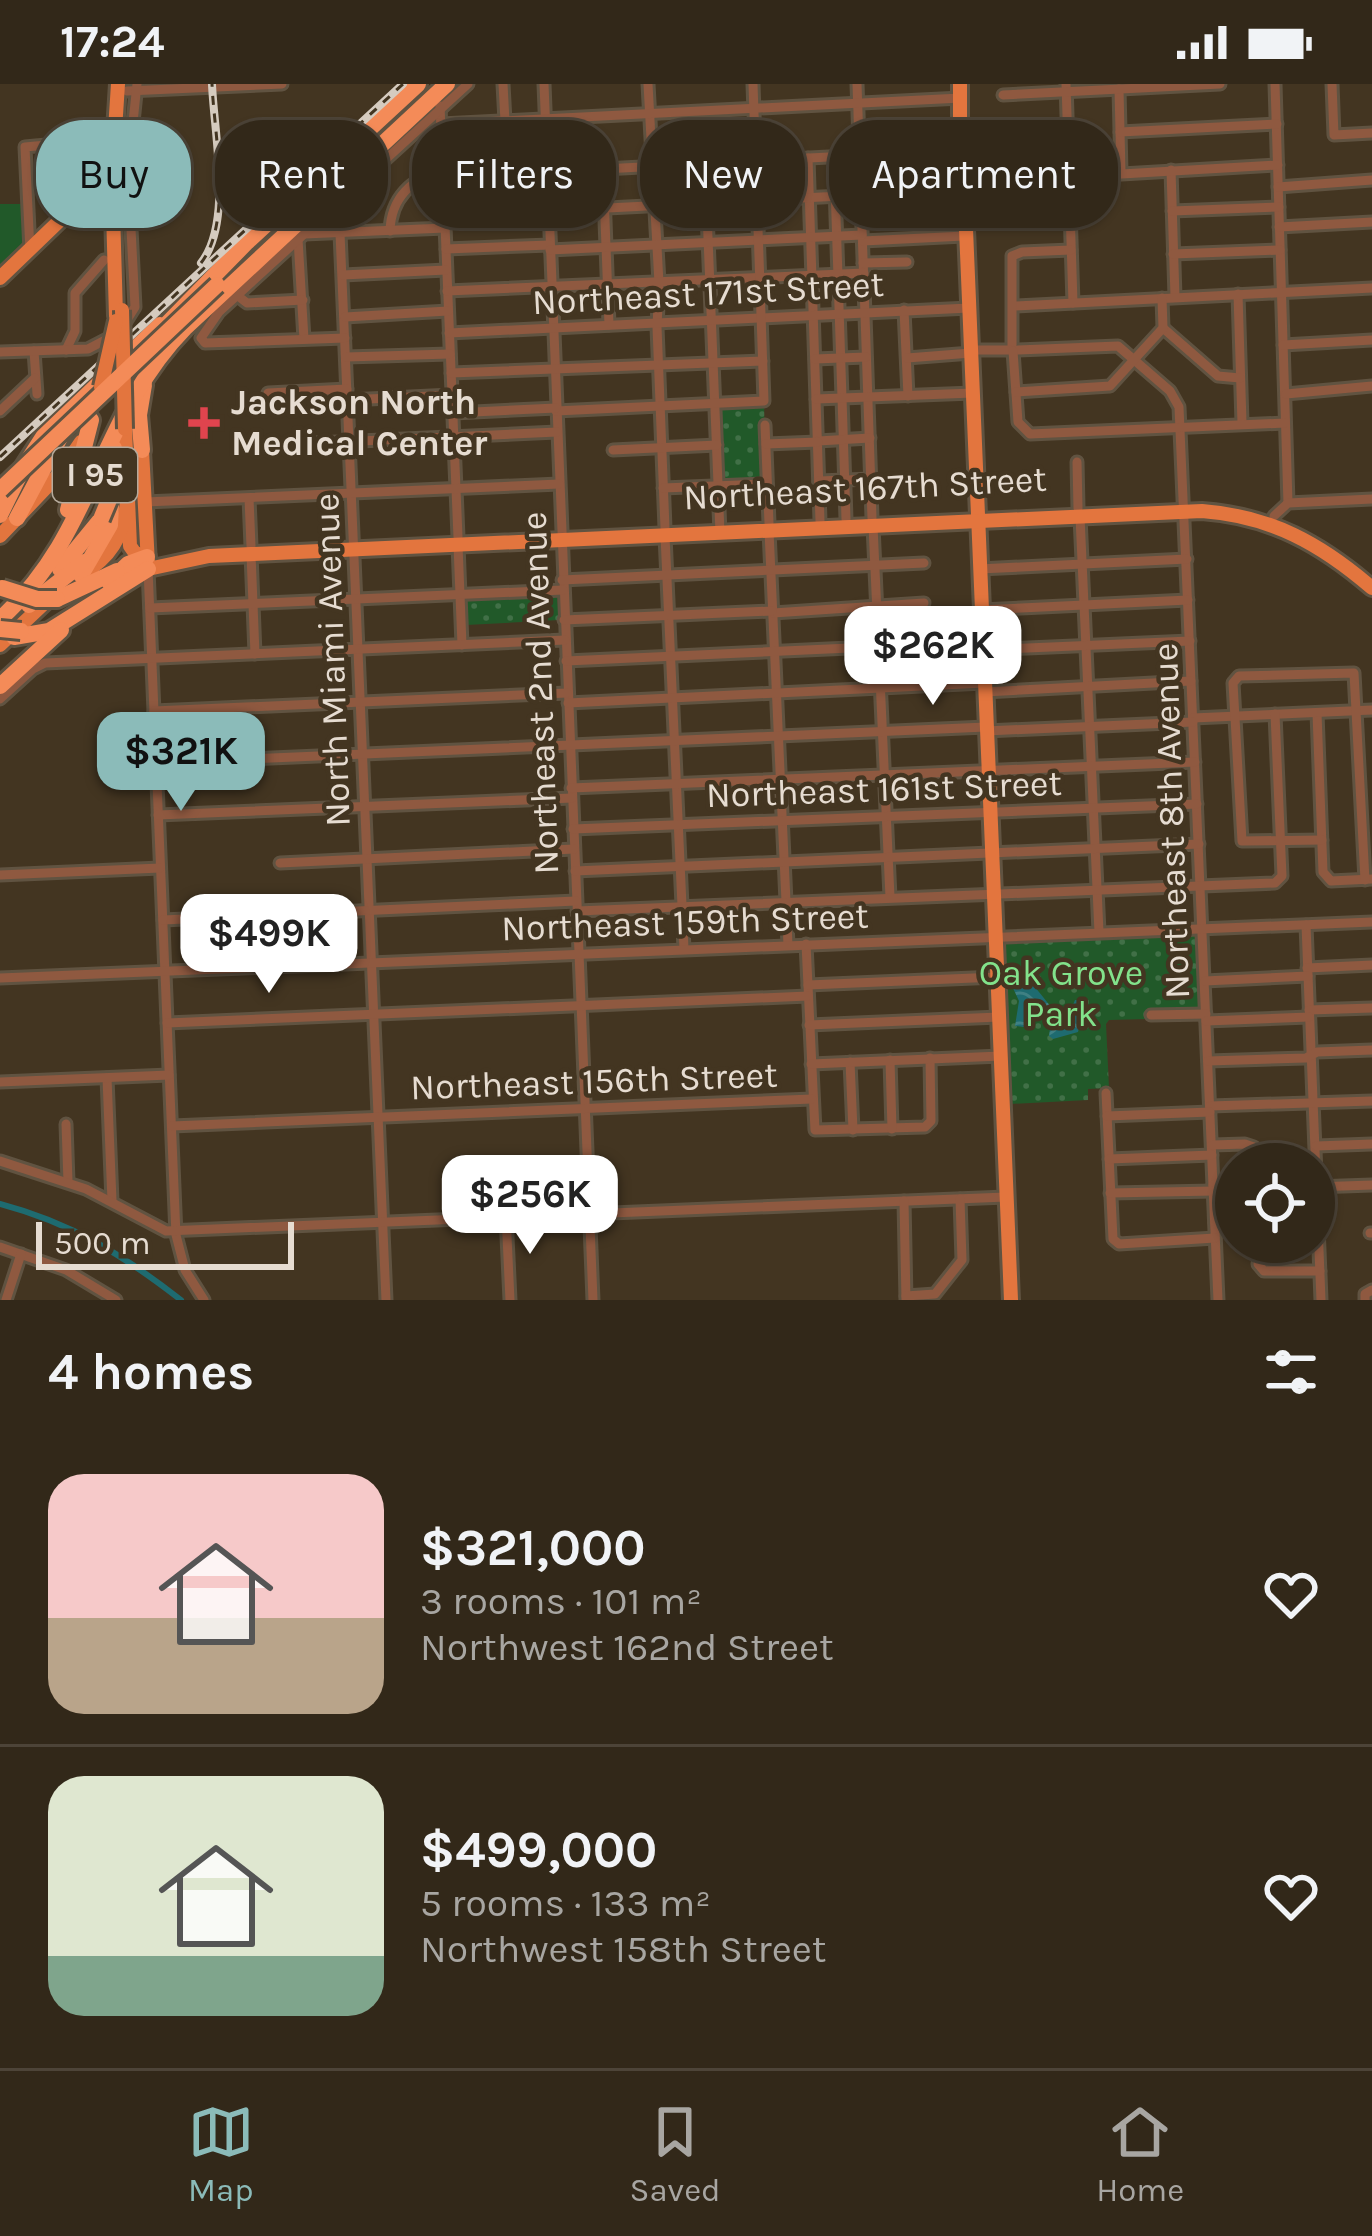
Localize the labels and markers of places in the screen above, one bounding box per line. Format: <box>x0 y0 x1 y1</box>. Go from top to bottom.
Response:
place label: Jackson North Medical Center <box>231 381 487 464</box>
marker: Jackson North Medical Center <box>188 407 220 439</box>
pin: $262K <box>849 606 1017 708</box>
pin: $321K <box>97 712 265 814</box>
pin: $499K <box>185 894 353 996</box>
pin: $256K <box>446 1155 614 1257</box>

